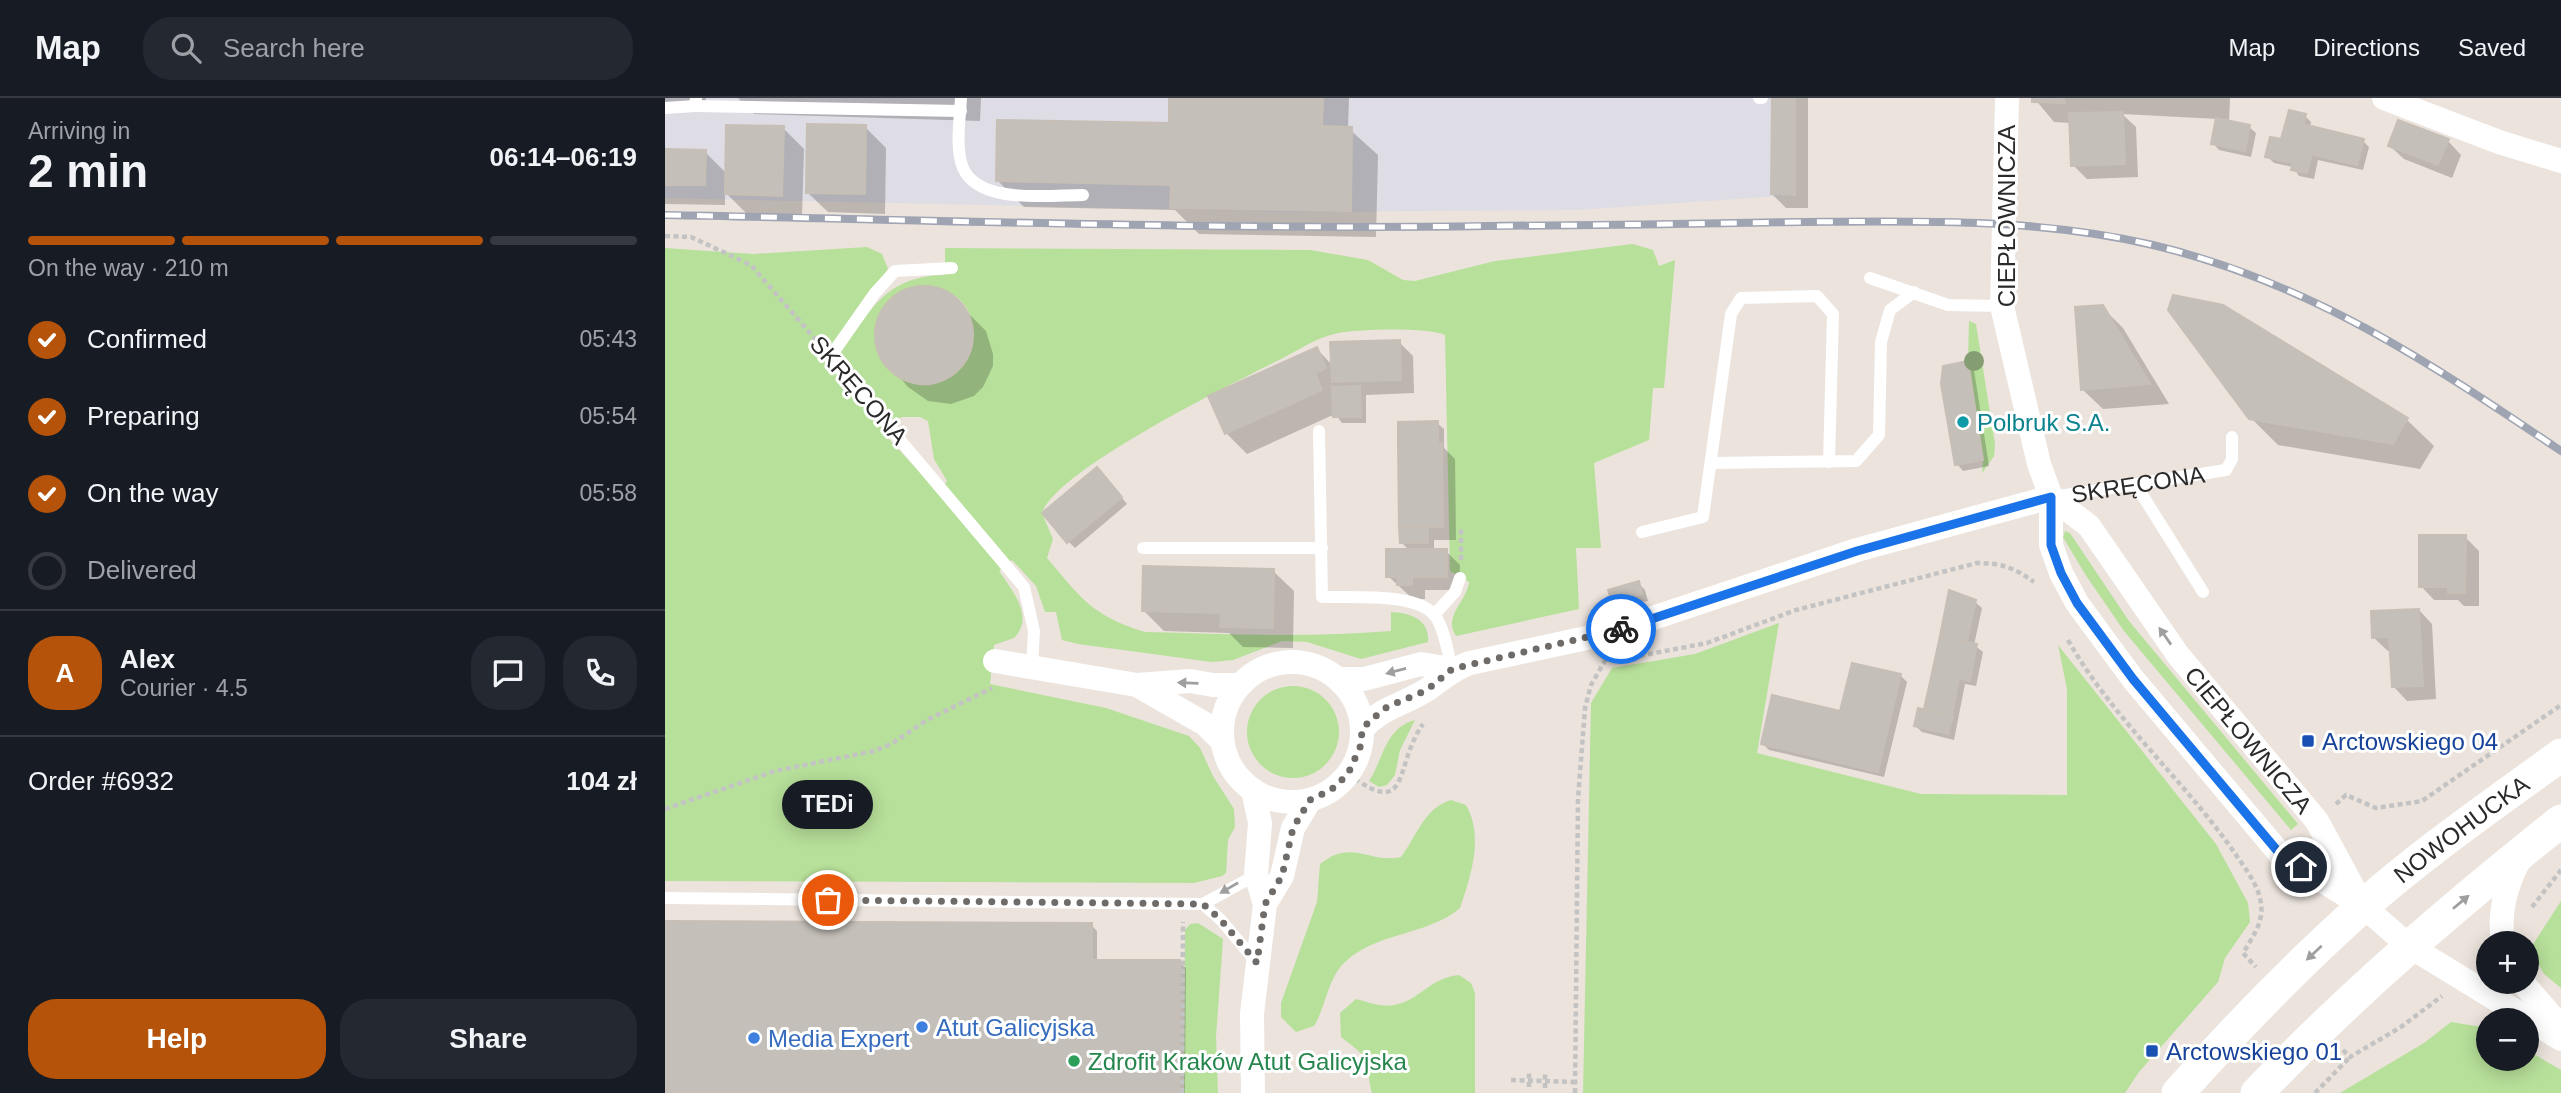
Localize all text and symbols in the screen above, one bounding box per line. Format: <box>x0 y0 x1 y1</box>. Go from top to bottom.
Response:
search box <box>143 17 633 80</box>
text: Map <box>35 29 101 66</box>
icon: search <box>167 29 205 67</box>
text: Search here <box>223 33 365 63</box>
text: Map <box>2229 34 2275 61</box>
text: Directions <box>2313 34 2420 61</box>
text: Saved <box>2458 34 2526 61</box>
text: Arriving in <box>28 118 130 144</box>
street label: CIEPŁOWNICZA <box>1993 125 2020 307</box>
text: 06:14–06:19 <box>490 142 637 172</box>
text: 2 min <box>28 145 148 197</box>
text: On the way · 210 m <box>28 255 229 281</box>
icon: check <box>28 321 66 359</box>
text: Confirmed <box>87 324 207 354</box>
text: 05:43 <box>579 326 637 352</box>
street label: SKRĘCONA <box>805 330 913 450</box>
icon: check <box>28 398 66 436</box>
text: Preparing <box>87 401 200 431</box>
text: 05:54 <box>579 403 637 429</box>
place label: Polbruk S.A. <box>1977 409 2110 436</box>
marker: Polbruk S.A. <box>1955 414 1971 430</box>
street label: SKRĘCONA <box>2069 460 2207 507</box>
icon: check <box>28 475 66 513</box>
text: On the way <box>87 478 219 508</box>
text: 05:58 <box>579 480 637 506</box>
text: Delivered <box>87 555 197 585</box>
courier <box>1586 594 1656 664</box>
icon: bike <box>1602 610 1640 648</box>
one-way arrow <box>2158 627 2172 645</box>
button: chat <box>471 636 545 710</box>
button: phone <box>563 636 637 710</box>
text: Alex <box>120 644 175 674</box>
text: A <box>56 658 74 688</box>
street label: CIEPŁOWNICZA <box>2180 661 2318 818</box>
one-way arrow <box>1384 666 1406 677</box>
text: Courier · 4.5 <box>120 675 248 701</box>
one-way arrow <box>1177 677 1199 688</box>
place label: Arctowskiego 04 <box>2322 728 2498 755</box>
marker: Arctowskiego 04 <box>2300 733 2316 749</box>
text: Order #6932 <box>28 766 174 796</box>
text: 104 zł <box>566 766 637 796</box>
street label: NOWOHUCKA <box>2388 770 2534 888</box>
callout: TEDi <box>783 781 873 830</box>
text: TEDi <box>801 791 854 817</box>
pin <box>2271 837 2331 897</box>
icon: home <box>2282 848 2320 886</box>
pin <box>798 870 858 930</box>
icon: bag <box>809 881 847 919</box>
one-way arrow <box>1220 882 1239 894</box>
one-way arrow <box>2452 895 2469 910</box>
map controls <box>2476 931 2539 1071</box>
button: + <box>2476 931 2539 994</box>
one-way arrow <box>2305 945 2322 962</box>
button: Help <box>28 999 326 1079</box>
button: Share <box>340 999 637 1079</box>
button: − <box>2476 1008 2539 1071</box>
place label: Atut Galicyjska <box>936 1014 1095 1041</box>
marker: Atut Galicyjska <box>914 1019 930 1035</box>
place label: Media Expert <box>768 1025 910 1052</box>
marker: Media Expert <box>746 1030 762 1046</box>
place label: Arctowskiego 01 <box>2166 1038 2342 1065</box>
marker: Arctowskiego 01 <box>2144 1043 2160 1059</box>
place label: Zdrofit Kraków Atut Galicyjska <box>1088 1048 1407 1075</box>
marker: Zdrofit Kraków Atut Galicyjska <box>1066 1053 1082 1069</box>

